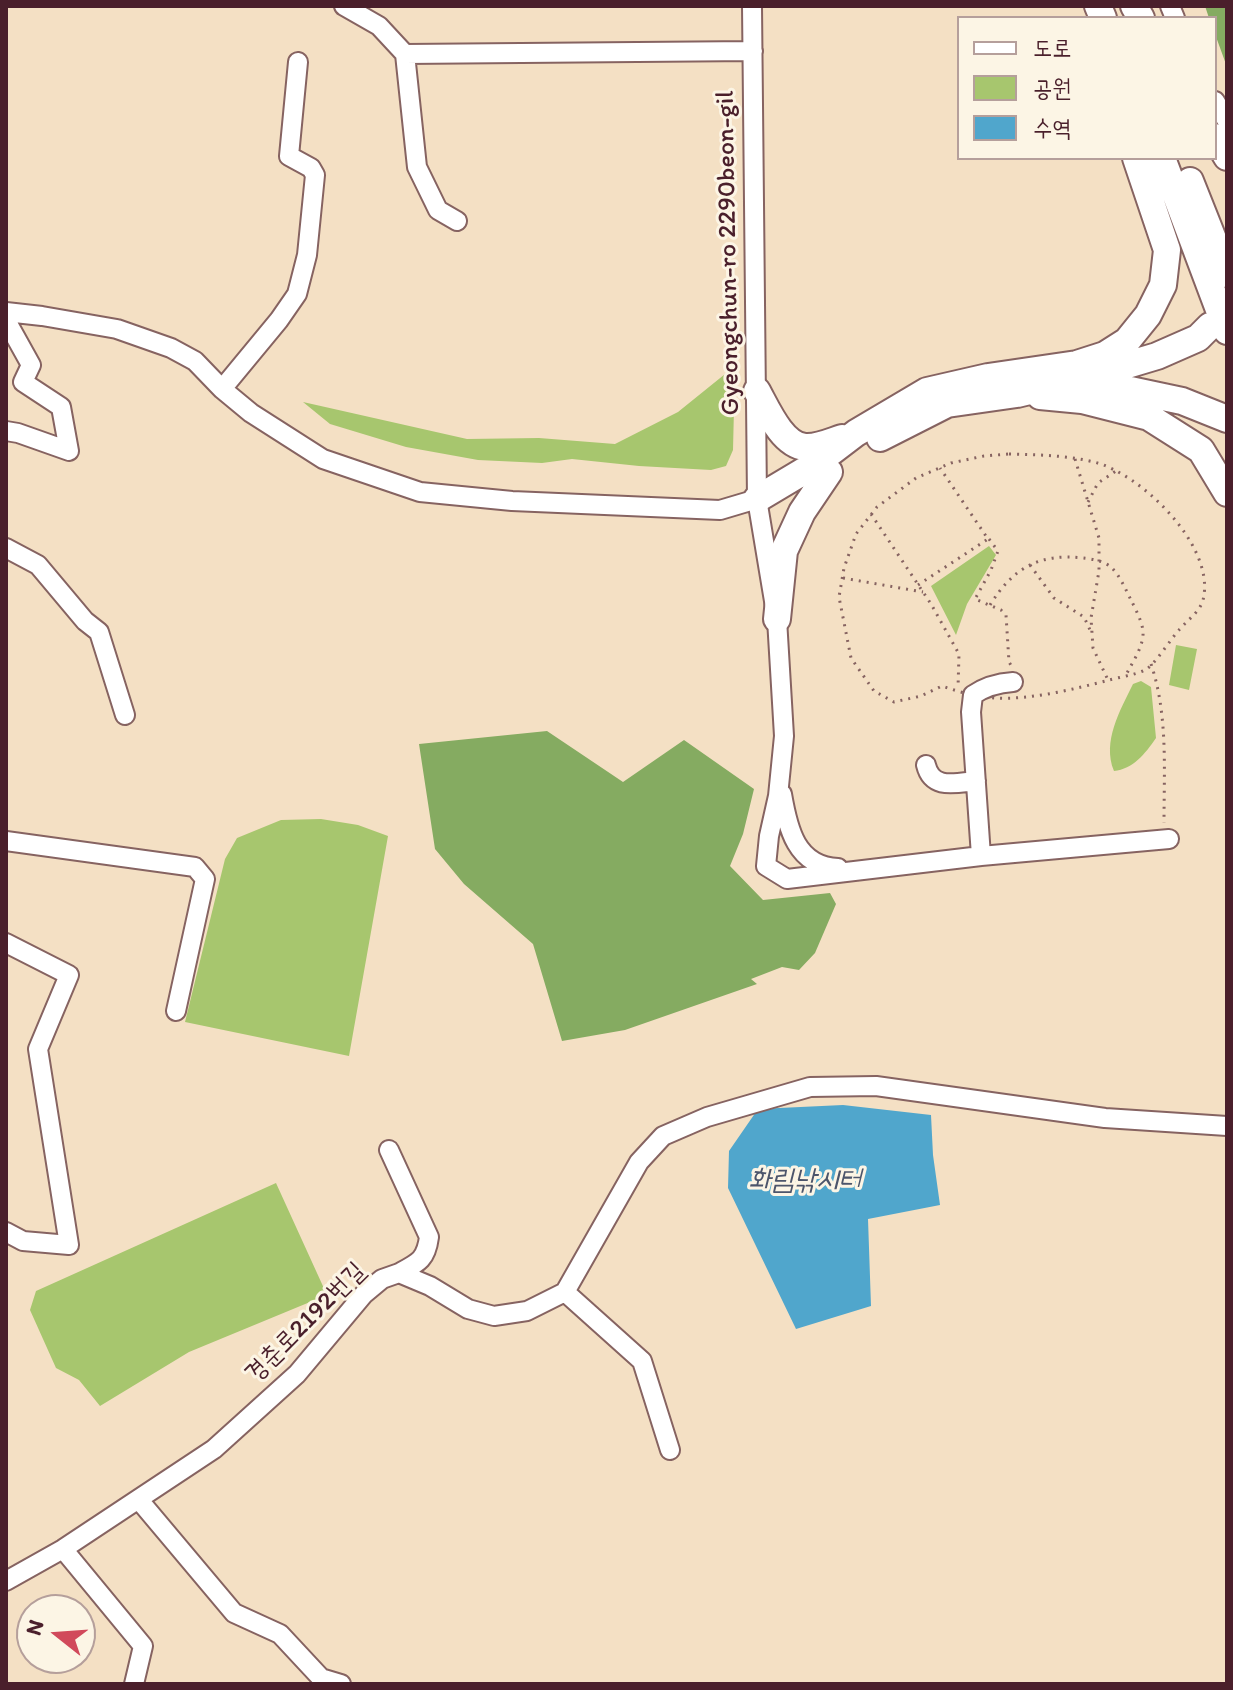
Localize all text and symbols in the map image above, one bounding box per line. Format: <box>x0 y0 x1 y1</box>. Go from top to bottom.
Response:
legend <box>957 16 1217 160</box>
text: 도로 <box>1033 33 1072 62</box>
text: 공원 <box>1033 73 1072 102</box>
street label: Gyeongchun-ro 2290beon-gil <box>711 90 747 416</box>
text: 수역 <box>1033 113 1072 142</box>
water label: 화림낚시터 <box>749 1164 861 1198</box>
street label: 경춘로2192번길 <box>239 1256 373 1390</box>
north arrow <box>16 1594 96 1674</box>
text: N <box>19 1616 50 1638</box>

